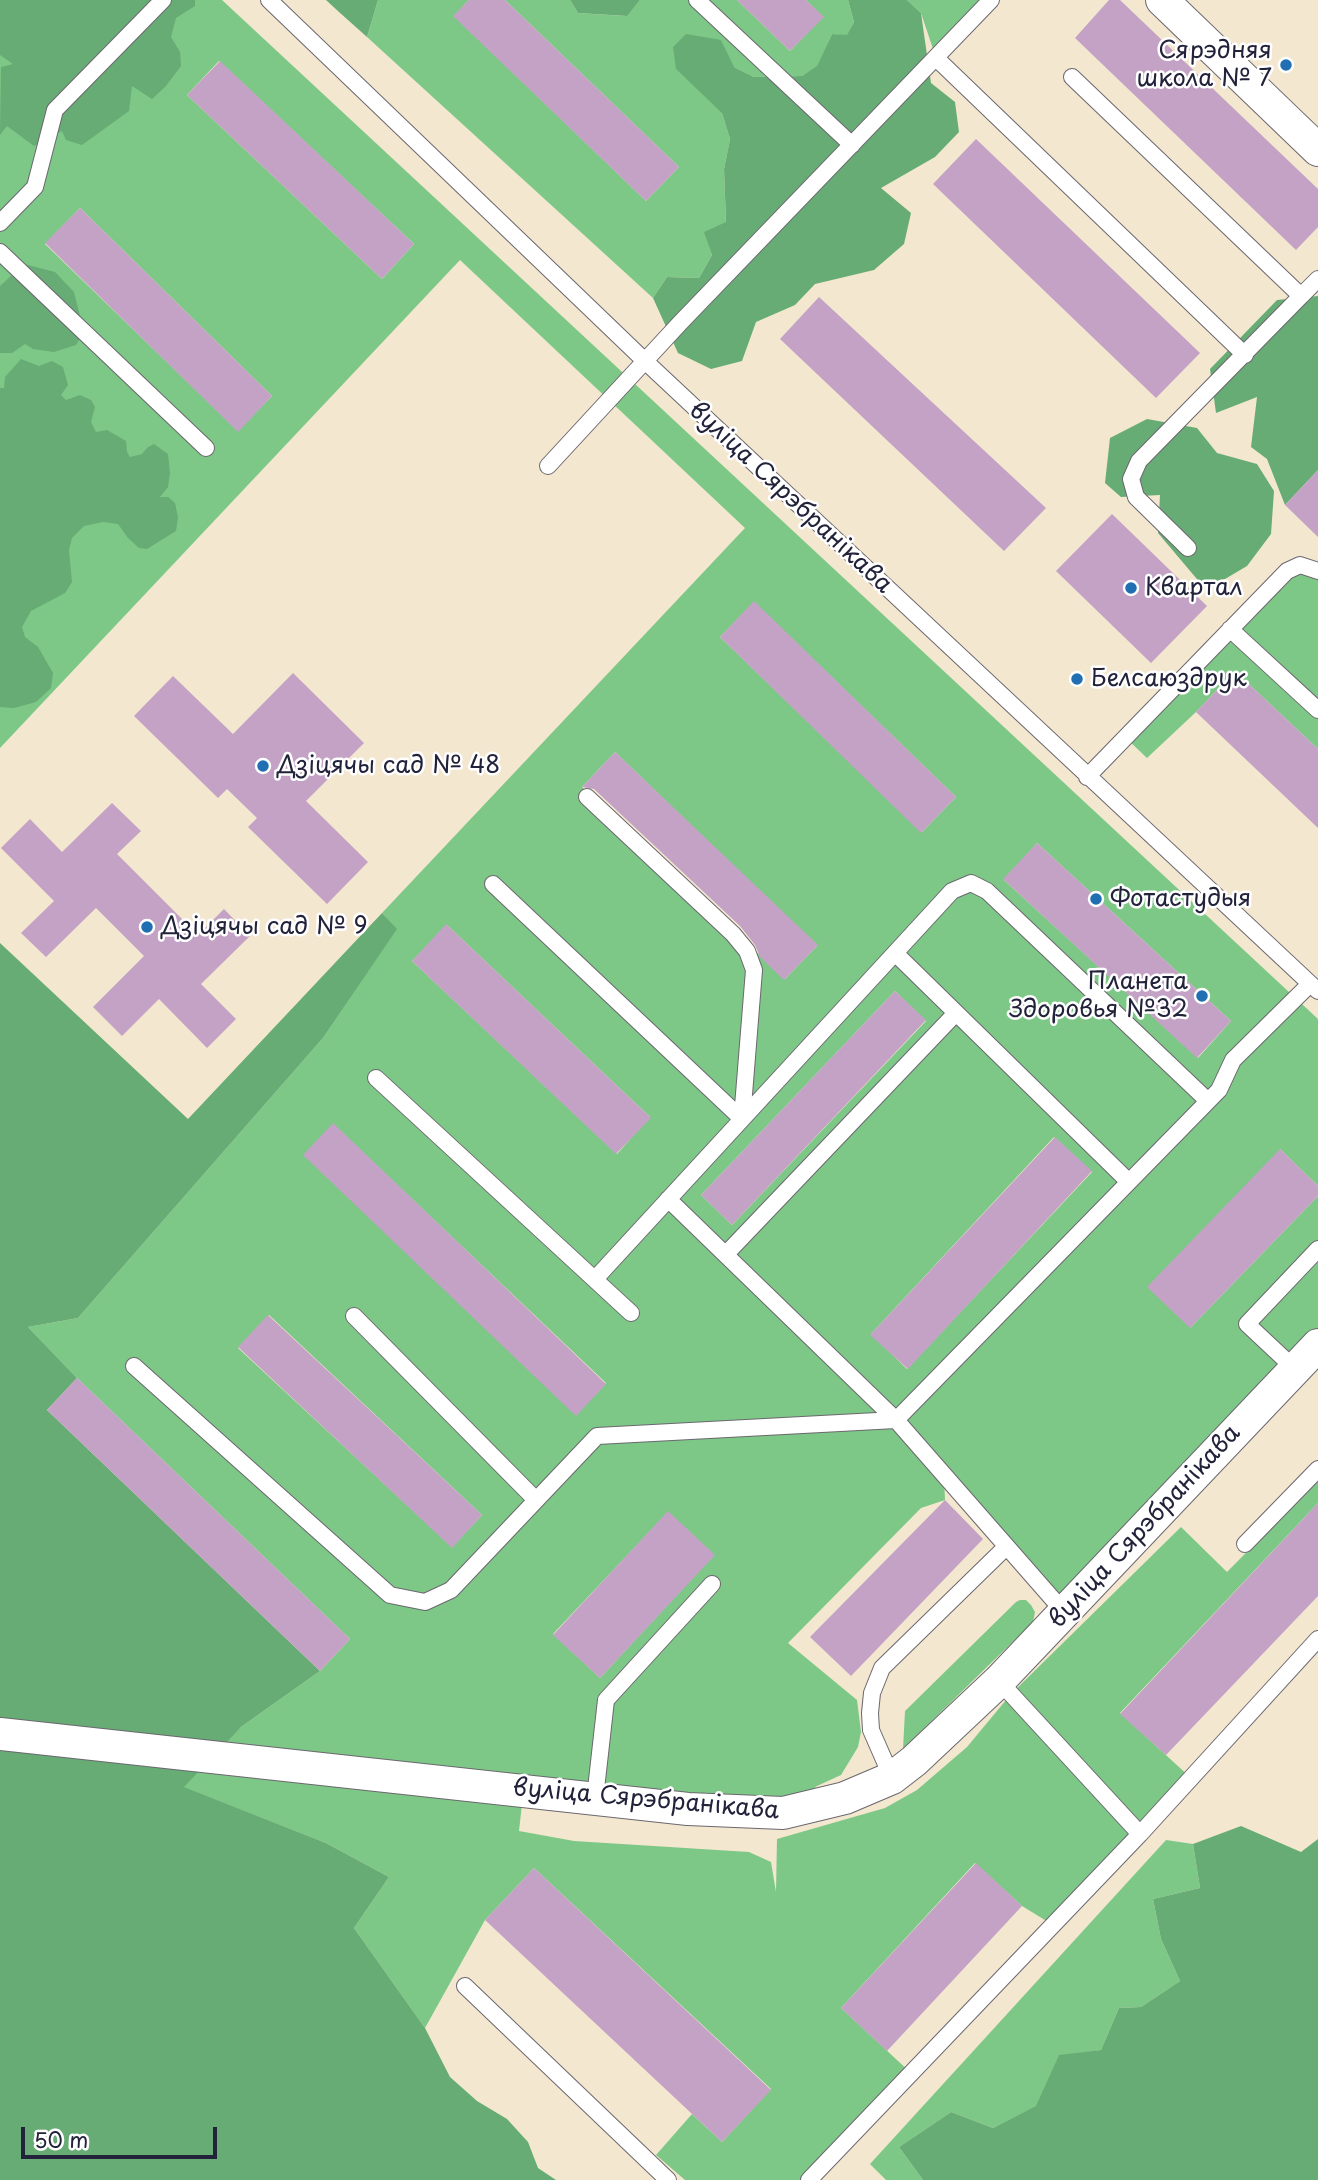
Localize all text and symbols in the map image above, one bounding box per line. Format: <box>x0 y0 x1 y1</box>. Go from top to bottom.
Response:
place label: Сярэдняя школа № 7 <box>1137 37 1272 93</box>
marker: Сярэдняя школа № 7 <box>1278 57 1294 73</box>
street label: вуліца Сярэбранікава <box>682 396 898 600</box>
place label: Квартал <box>1145 574 1243 602</box>
marker: Квартал <box>1123 580 1139 596</box>
place label: Белсаюздрук <box>1091 665 1247 693</box>
marker: Белсаюздрук <box>1069 671 1085 687</box>
place label: Дзіцячы сад № 48 <box>277 752 500 780</box>
marker: Дзіцячы сад № 48 <box>255 758 271 774</box>
place label: Фотастудыя <box>1110 885 1251 913</box>
marker: Фотастудыя <box>1088 891 1104 907</box>
place label: Дзіцячы сад № 9 <box>161 913 368 941</box>
marker: Дзіцячы сад № 9 <box>139 919 155 935</box>
place label: Планета Здоровья №32 <box>1009 968 1188 1024</box>
marker: Планета Здоровья №32 <box>1194 988 1210 1004</box>
street label: вуліца Сярэбранікава <box>1043 1419 1247 1635</box>
street label: вуліца Сярэбранікава <box>512 1774 780 1826</box>
scale bar <box>24 2114 220 2158</box>
text: 50 m <box>34 2123 88 2155</box>

